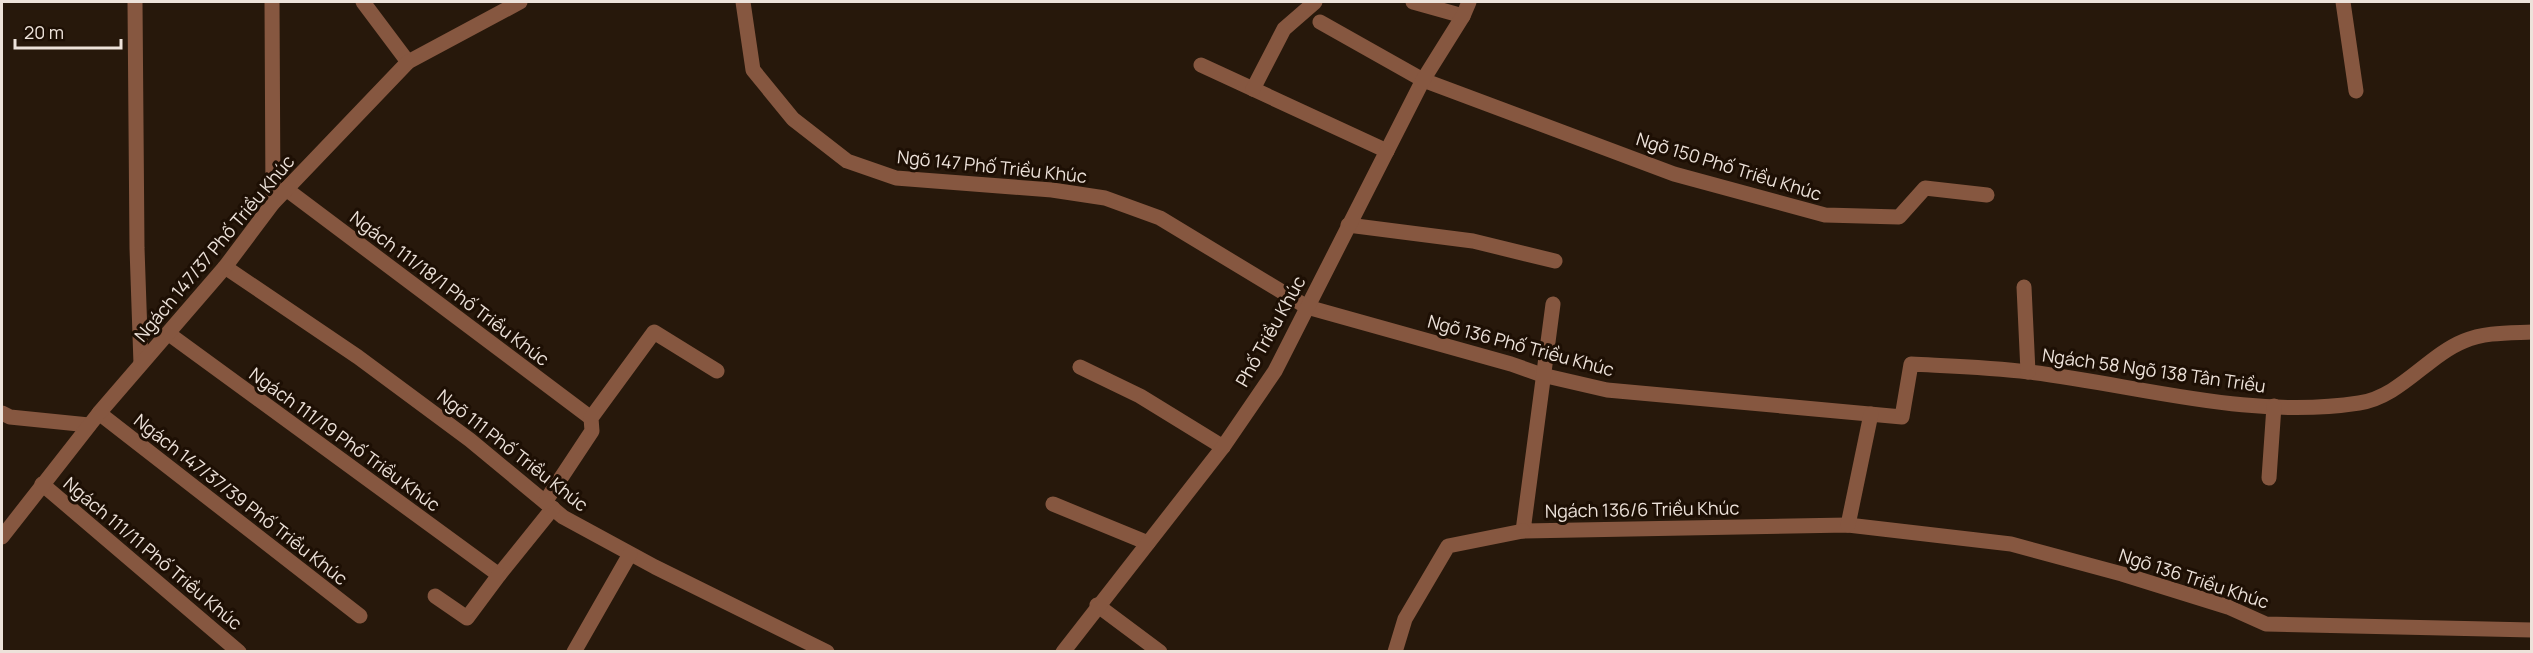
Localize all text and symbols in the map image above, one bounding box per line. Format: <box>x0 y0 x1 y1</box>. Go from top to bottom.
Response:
scale bar <box>15 12 122 50</box>
text: 20 m <box>24 20 64 44</box>
street label: Ngõ 150 Phố Triều Khúc <box>1633 126 1825 206</box>
street label: Ngõ 147 Phố Triều Khúc <box>896 144 1088 188</box>
street label: Ngách 147/37 Phố Triều Khúc <box>129 150 299 346</box>
street label: Ngách 111/18/1 Phố Triều Khúc <box>346 205 554 371</box>
street label: Phố Triều Khúc <box>1230 271 1310 391</box>
street label: Ngõ 136 Phố Triều Khúc <box>1425 309 1617 381</box>
street label: Ngách 58 Ngõ 138 Tân Triều <box>2041 342 2267 398</box>
street label: Ngách 111/19 Phố Triều Khúc <box>245 362 445 516</box>
street label: Ngõ 111 Phố Triều Khúc <box>433 384 593 516</box>
street label: Ngách 147/37/39 Phố Triều Khúc <box>129 408 353 590</box>
street label: Ngách 111/11 Phố Triều Khúc <box>59 471 247 635</box>
street label: Ngách 136/6 Triều Khúc <box>1545 495 1739 523</box>
street label: Ngõ 136 Triều Khúc <box>2116 542 2272 614</box>

